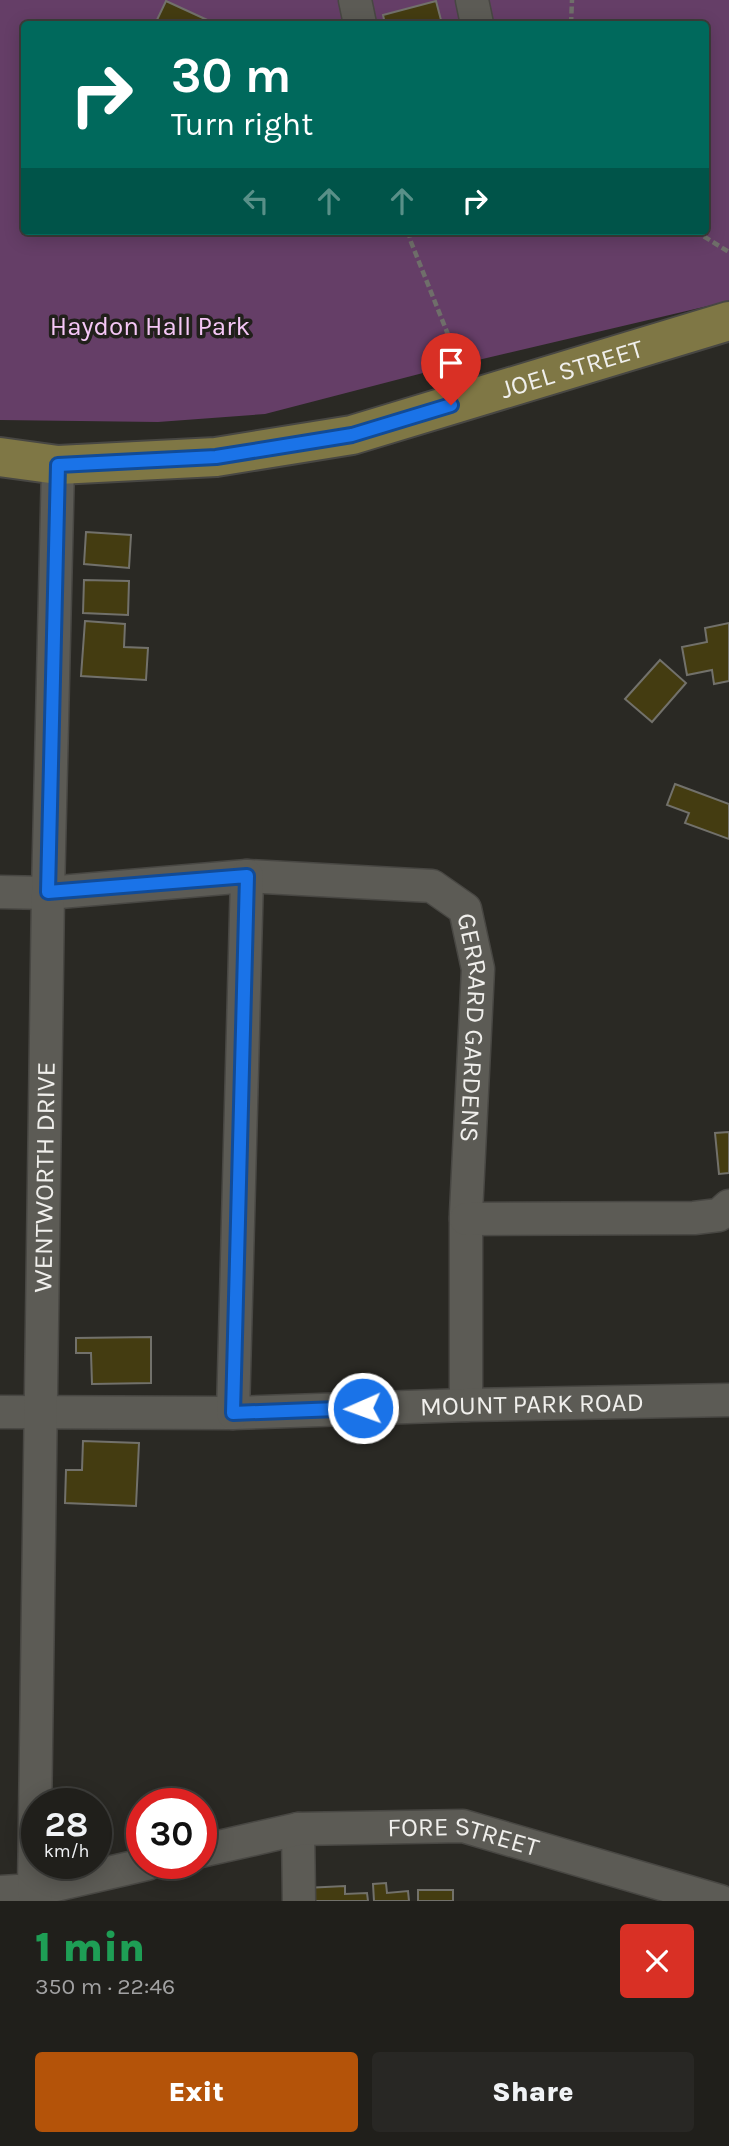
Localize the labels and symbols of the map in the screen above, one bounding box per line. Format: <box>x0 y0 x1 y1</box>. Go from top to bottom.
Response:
park label: Haydon Hall Park <box>50 311 250 342</box>
pin <box>421 333 481 405</box>
street label: JOEL STREET <box>497 333 647 405</box>
street label: GERRARD GARDENS <box>450 910 494 1143</box>
street label: WENTWORTH DRIVE <box>27 1062 62 1293</box>
position arrow <box>326 1371 400 1445</box>
street label: MOUNT PARK ROAD <box>419 1387 644 1423</box>
speed limit sign: 30 <box>126 1788 217 1879</box>
street label: FORE STREET <box>387 1811 543 1863</box>

